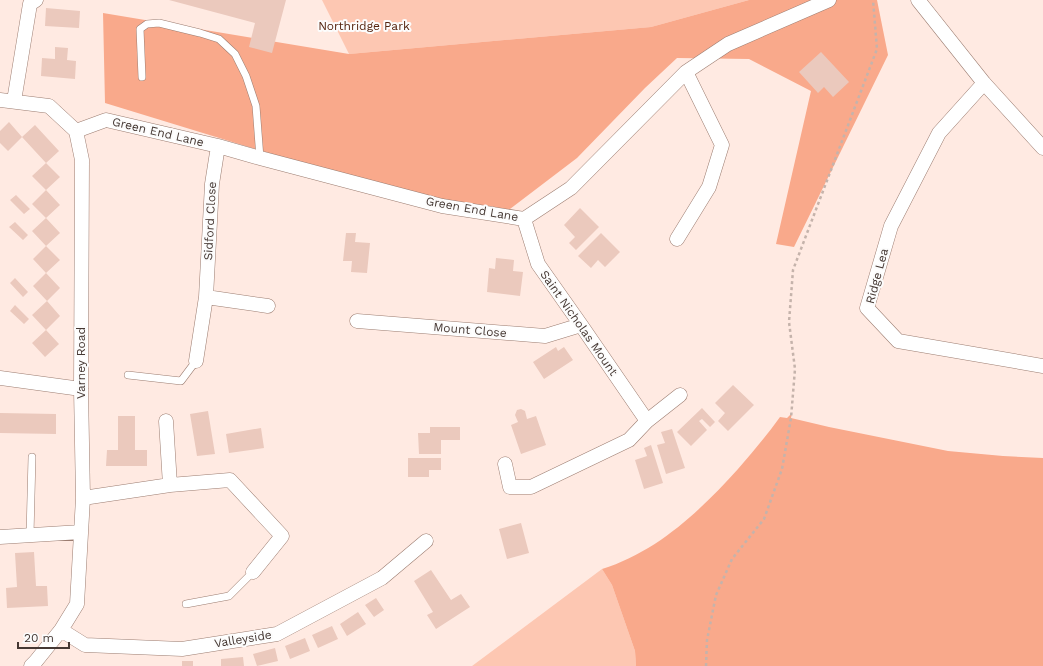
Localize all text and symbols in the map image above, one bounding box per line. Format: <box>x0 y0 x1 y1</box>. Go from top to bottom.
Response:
park label: Northridge Park <box>318 19 410 33</box>
street label: Green End Lane <box>111 115 205 149</box>
street label: Sidford Close <box>201 181 219 261</box>
street label: Green End Lane <box>425 194 519 224</box>
street label: Ridge Lea <box>863 247 891 305</box>
street label: Saint Nicholas Mount <box>537 268 621 378</box>
street label: Mount Close <box>433 320 507 340</box>
street label: Varney Road <box>74 327 88 399</box>
scale bar <box>18 624 69 650</box>
street label: Valleyside <box>213 628 273 650</box>
text: 20 m <box>24 631 54 645</box>

